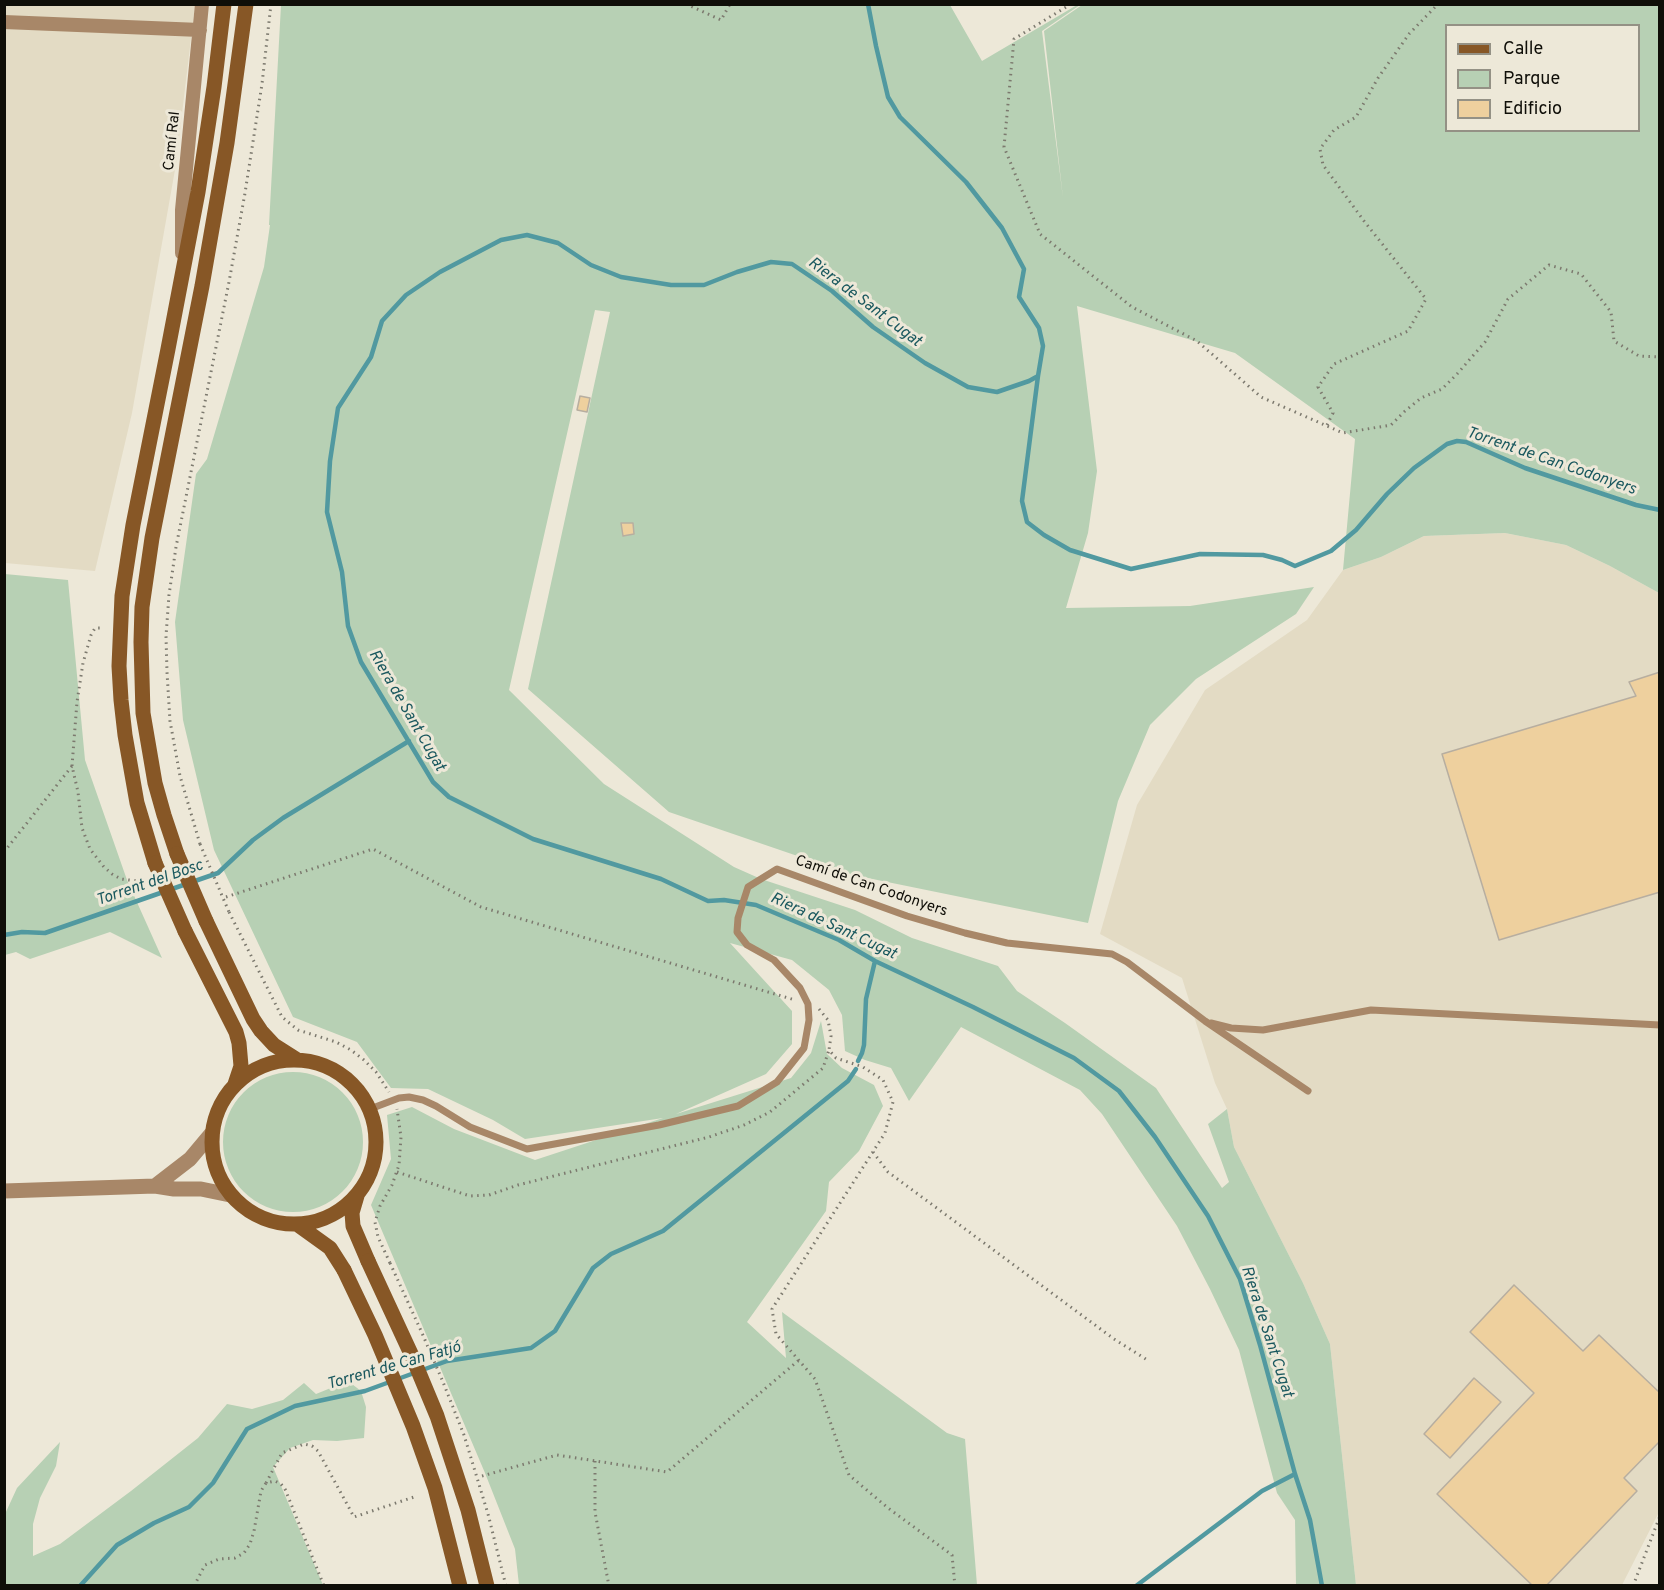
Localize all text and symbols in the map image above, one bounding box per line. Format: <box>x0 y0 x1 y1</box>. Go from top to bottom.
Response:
legend <box>1445 24 1640 132</box>
text: Calle <box>1503 38 1543 61</box>
text: Parque <box>1503 68 1560 91</box>
text: Edificio <box>1503 98 1562 121</box>
street label: Camí Ral <box>161 110 185 172</box>
water label: Riera de Sant Cugat <box>804 254 924 352</box>
water label: Torrent de Can Codonyers <box>1464 424 1638 500</box>
water label: Riera de Sant Cugat <box>363 647 449 775</box>
street label: Camí de Can Codonyers <box>792 852 950 922</box>
water label: Torrent del Bosc <box>94 857 206 911</box>
water label: Riera de Sant Cugat <box>767 889 899 965</box>
water label: Riera de Sant Cugat <box>1236 1264 1296 1400</box>
water label: Torrent de Can Fatjó <box>325 1339 463 1395</box>

